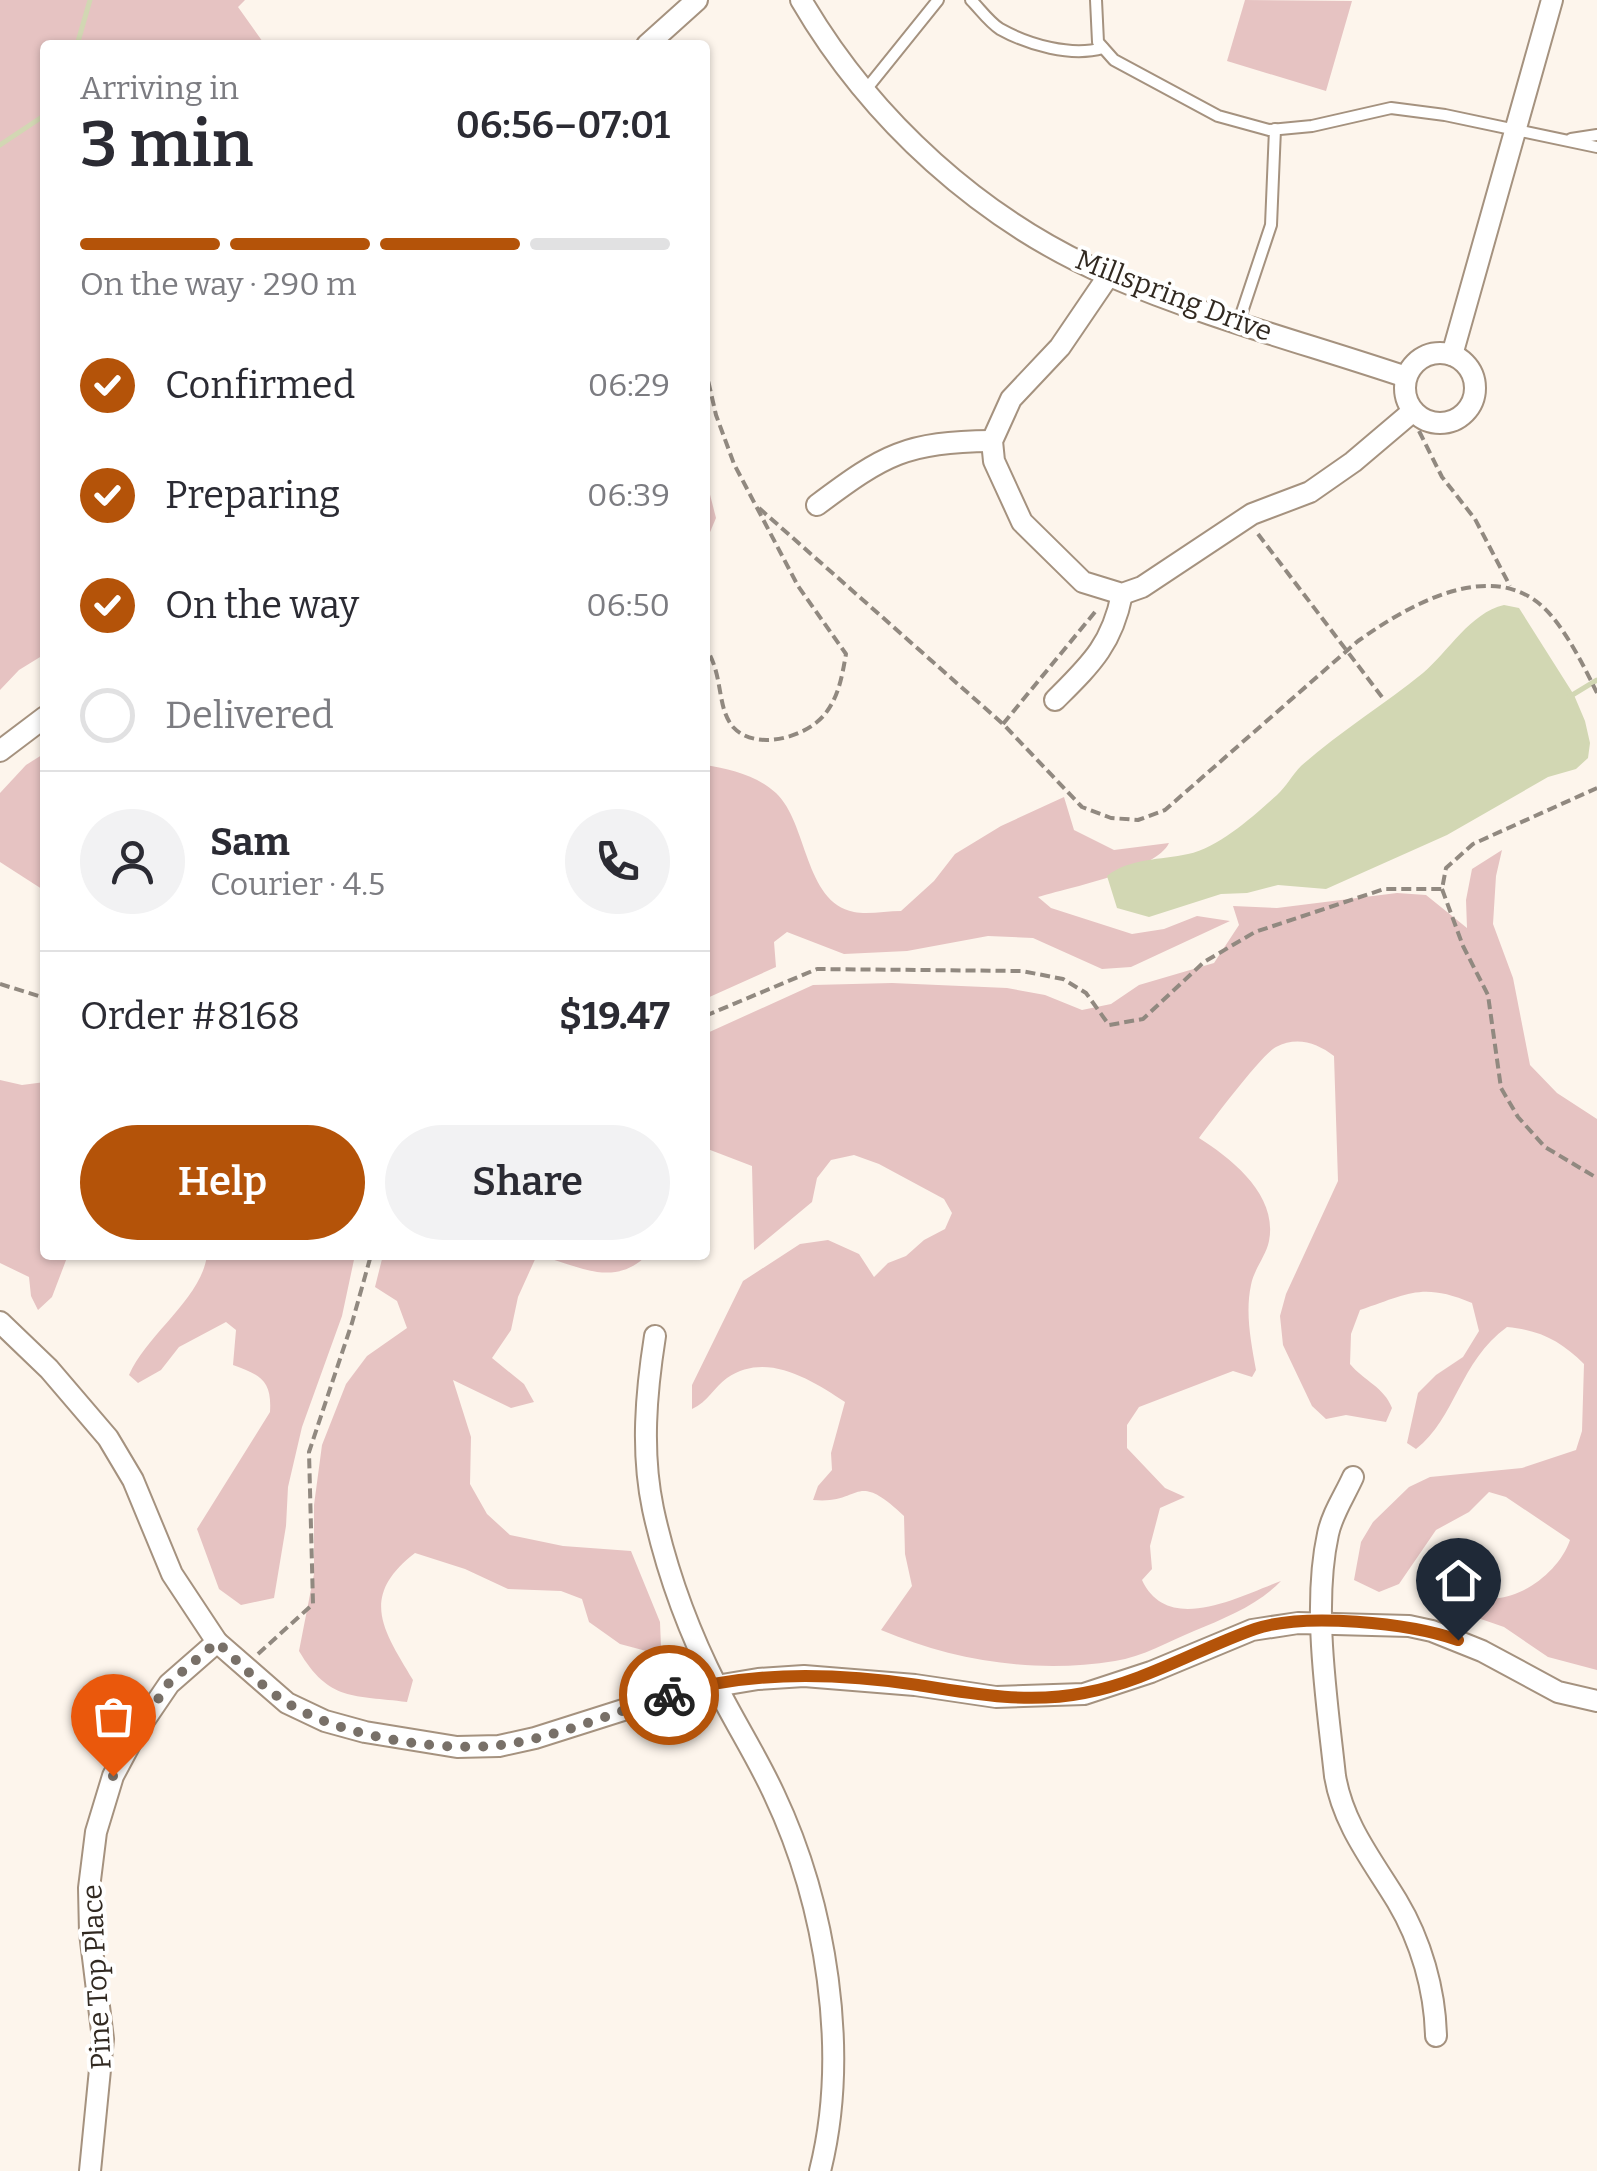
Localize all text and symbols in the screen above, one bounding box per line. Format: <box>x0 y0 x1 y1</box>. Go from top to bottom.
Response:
text: Arriving in <box>80 69 239 107</box>
text: 06:56–07:01 <box>456 102 670 148</box>
text: 3 min <box>80 105 253 183</box>
street label: Millspring Drive <box>1071 243 1277 348</box>
text: On the way · 290 m <box>80 265 357 303</box>
icon: check <box>80 358 135 413</box>
text: Confirmed <box>165 362 355 408</box>
text: 06:29 <box>588 366 670 404</box>
icon: check <box>80 468 135 523</box>
text: Preparing <box>165 472 340 518</box>
text: 06:39 <box>587 476 670 514</box>
icon: check <box>80 578 135 633</box>
text: On the way <box>165 582 359 628</box>
text: 06:50 <box>586 586 670 624</box>
text: Delivered <box>165 692 334 738</box>
button: person <box>80 809 185 914</box>
button: phone <box>565 809 670 914</box>
text: Sam <box>210 819 290 865</box>
text: Courier · 4.5 <box>210 865 385 903</box>
text: Order #8168 <box>80 993 300 1039</box>
text: $19.47 <box>559 993 670 1039</box>
button: Help <box>80 1125 365 1240</box>
button: Share <box>385 1125 670 1240</box>
pin <box>1416 1538 1501 1641</box>
icon: home <box>1431 1553 1486 1608</box>
courier <box>619 1645 719 1745</box>
icon: bike <box>642 1668 697 1723</box>
pin <box>71 1674 156 1777</box>
icon: bag <box>86 1689 141 1744</box>
street label: Pine Top Place <box>75 1884 118 2070</box>

